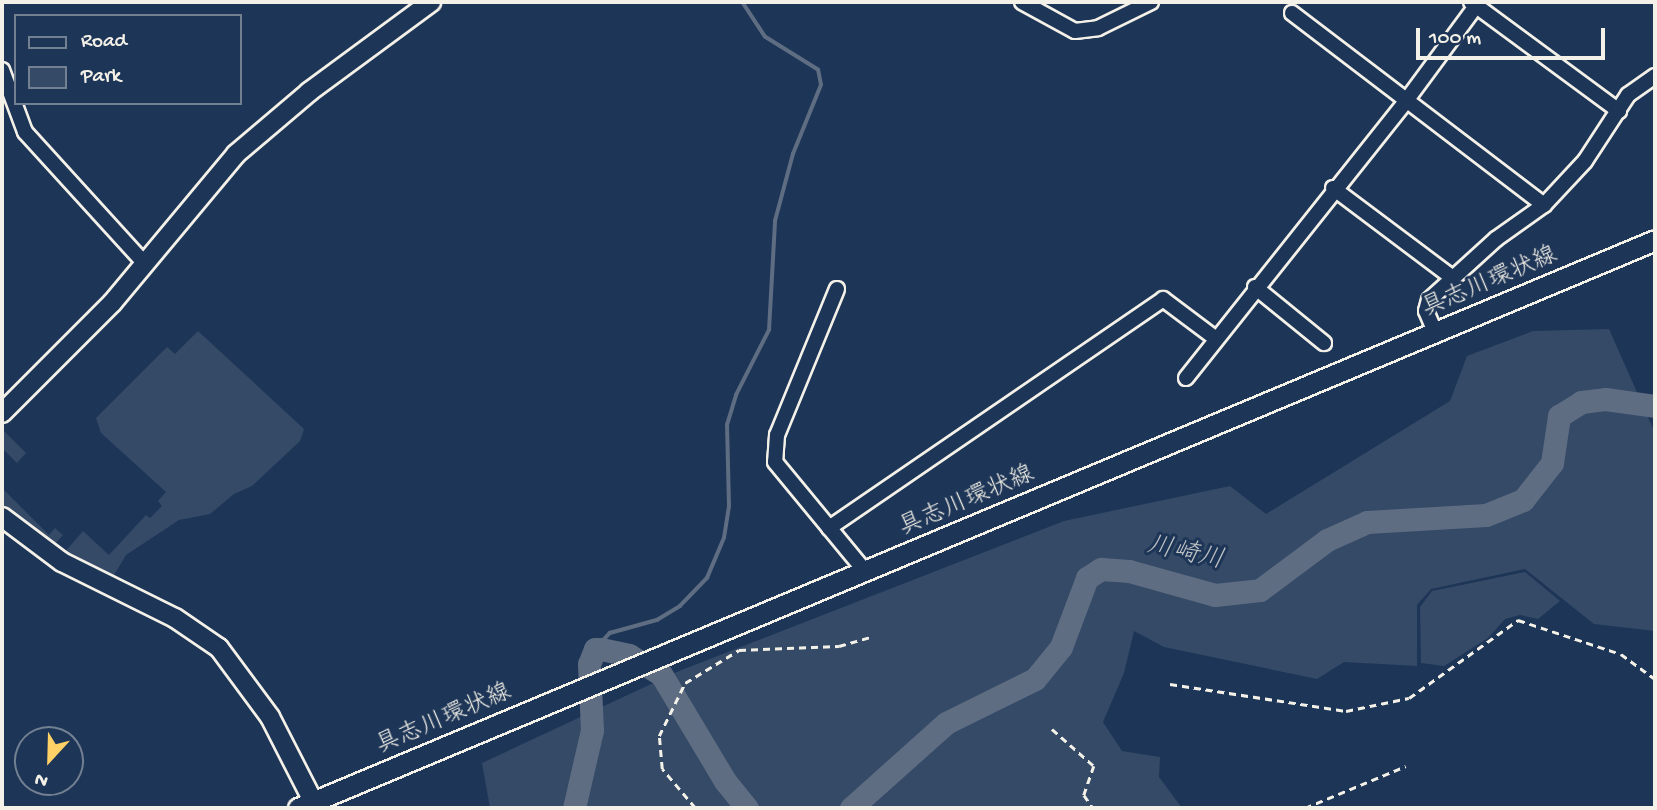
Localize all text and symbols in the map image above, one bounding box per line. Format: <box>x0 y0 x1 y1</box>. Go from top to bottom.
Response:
legend <box>14 14 242 105</box>
scale bar <box>1419 14 1608 58</box>
text: 100 m <box>1429 27 1481 52</box>
text: Road <box>81 30 127 55</box>
text: Park <box>81 65 121 90</box>
street label: 具志川環状線 <box>1418 242 1562 324</box>
street label: 具志川環状線 <box>895 461 1039 543</box>
water label: 川崎川 <box>1144 532 1226 578</box>
street label: 具志川環状線 <box>372 679 516 761</box>
north arrow <box>14 726 84 796</box>
text: N <box>32 766 52 792</box>

